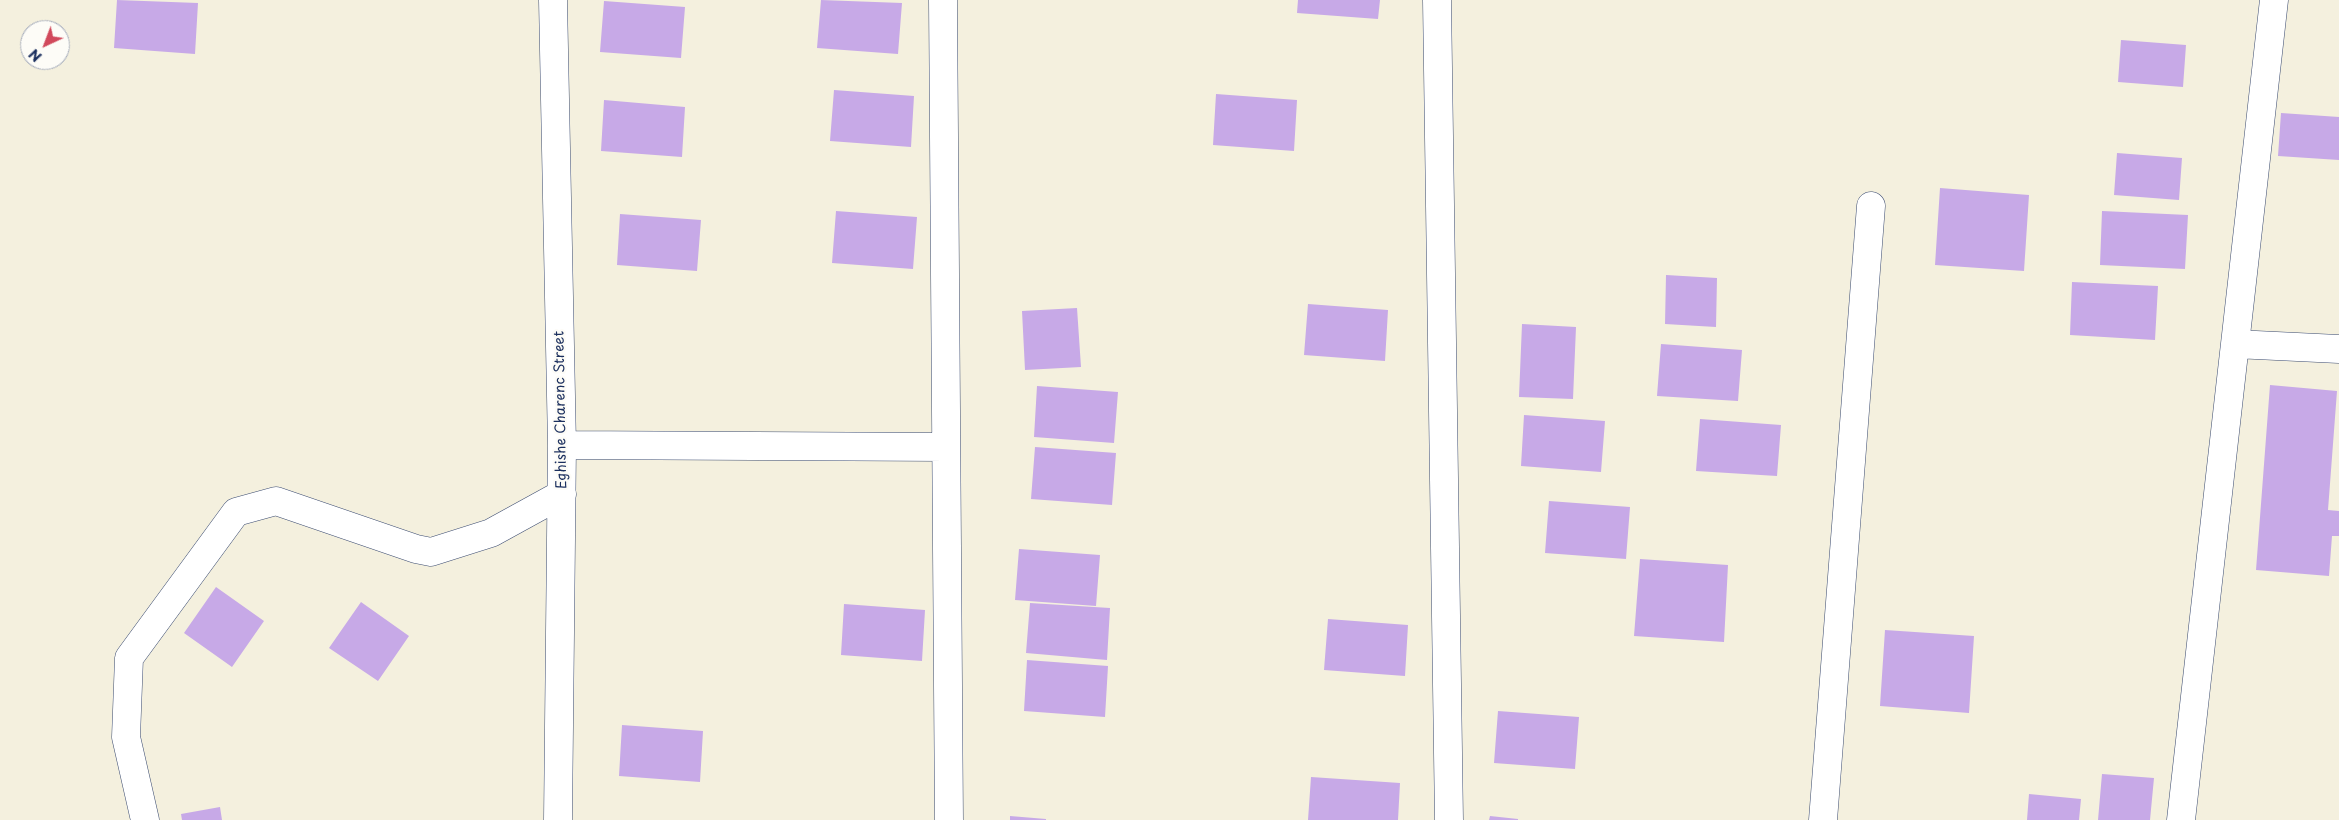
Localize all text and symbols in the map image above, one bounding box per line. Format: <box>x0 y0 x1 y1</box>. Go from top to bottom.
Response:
north arrow <box>20 20 70 70</box>
text: N <box>24 44 46 67</box>
street label: Eghishe Charenc Street <box>551 331 571 489</box>

